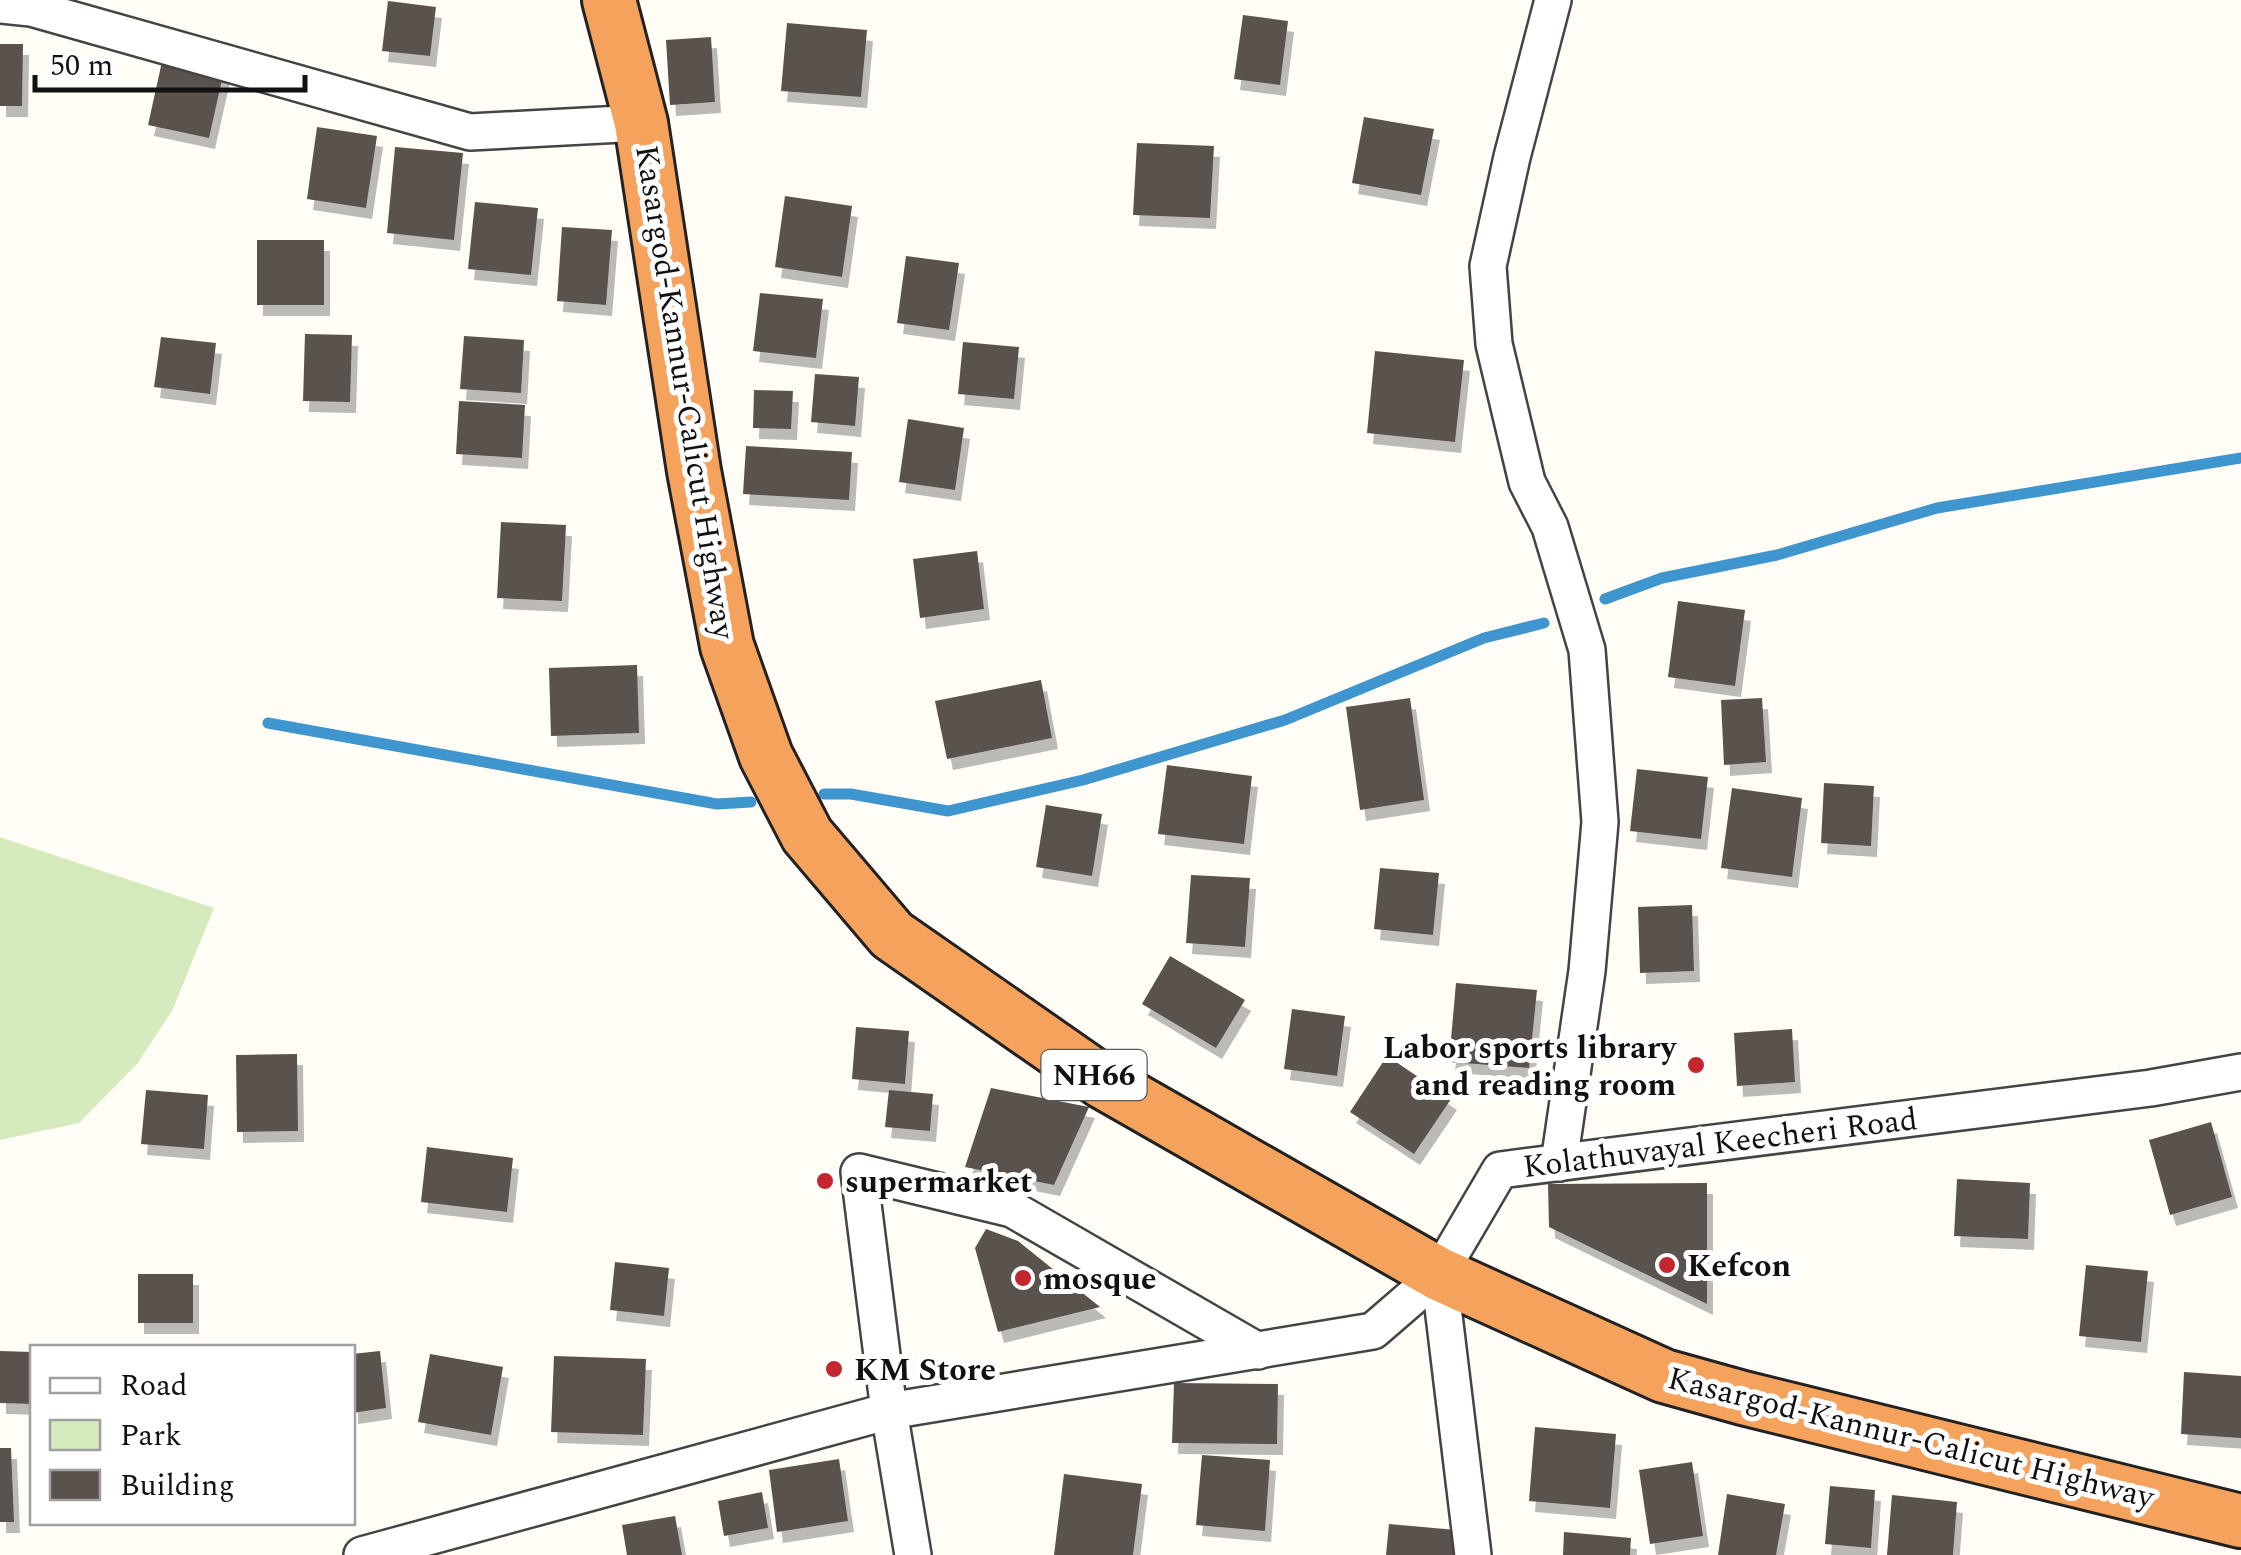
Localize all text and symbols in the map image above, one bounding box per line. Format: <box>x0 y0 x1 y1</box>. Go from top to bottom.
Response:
scale bar <box>35 30 305 92</box>
text: 50 m <box>50 43 113 89</box>
street label: Kasargod-Kannur-Calicut Highway <box>621 142 748 644</box>
place label: Labor sports library and reading room <box>1383 1024 1678 1110</box>
road number: NH66 <box>1042 1050 1146 1100</box>
marker: Labor sports library and reading room <box>1685 1054 1707 1076</box>
street label: Kolathuvayal Keecheri Road <box>1520 1095 1920 1192</box>
place label: supermarket <box>845 1158 1032 1207</box>
marker: supermarket <box>814 1170 836 1192</box>
place label: Kefcon <box>1687 1242 1791 1291</box>
marker: Kefcon <box>1656 1254 1678 1276</box>
place label: mosque <box>1043 1255 1157 1304</box>
marker: mosque <box>1012 1267 1034 1289</box>
legend <box>30 1345 355 1525</box>
place label: KM Store <box>854 1346 996 1395</box>
street label: Kasargod-Kannur-Calicut Highway <box>1662 1354 2160 1523</box>
marker: KM Store <box>823 1358 845 1380</box>
text: Road <box>120 1363 188 1409</box>
text: Park <box>120 1413 182 1459</box>
text: Building <box>120 1463 235 1509</box>

